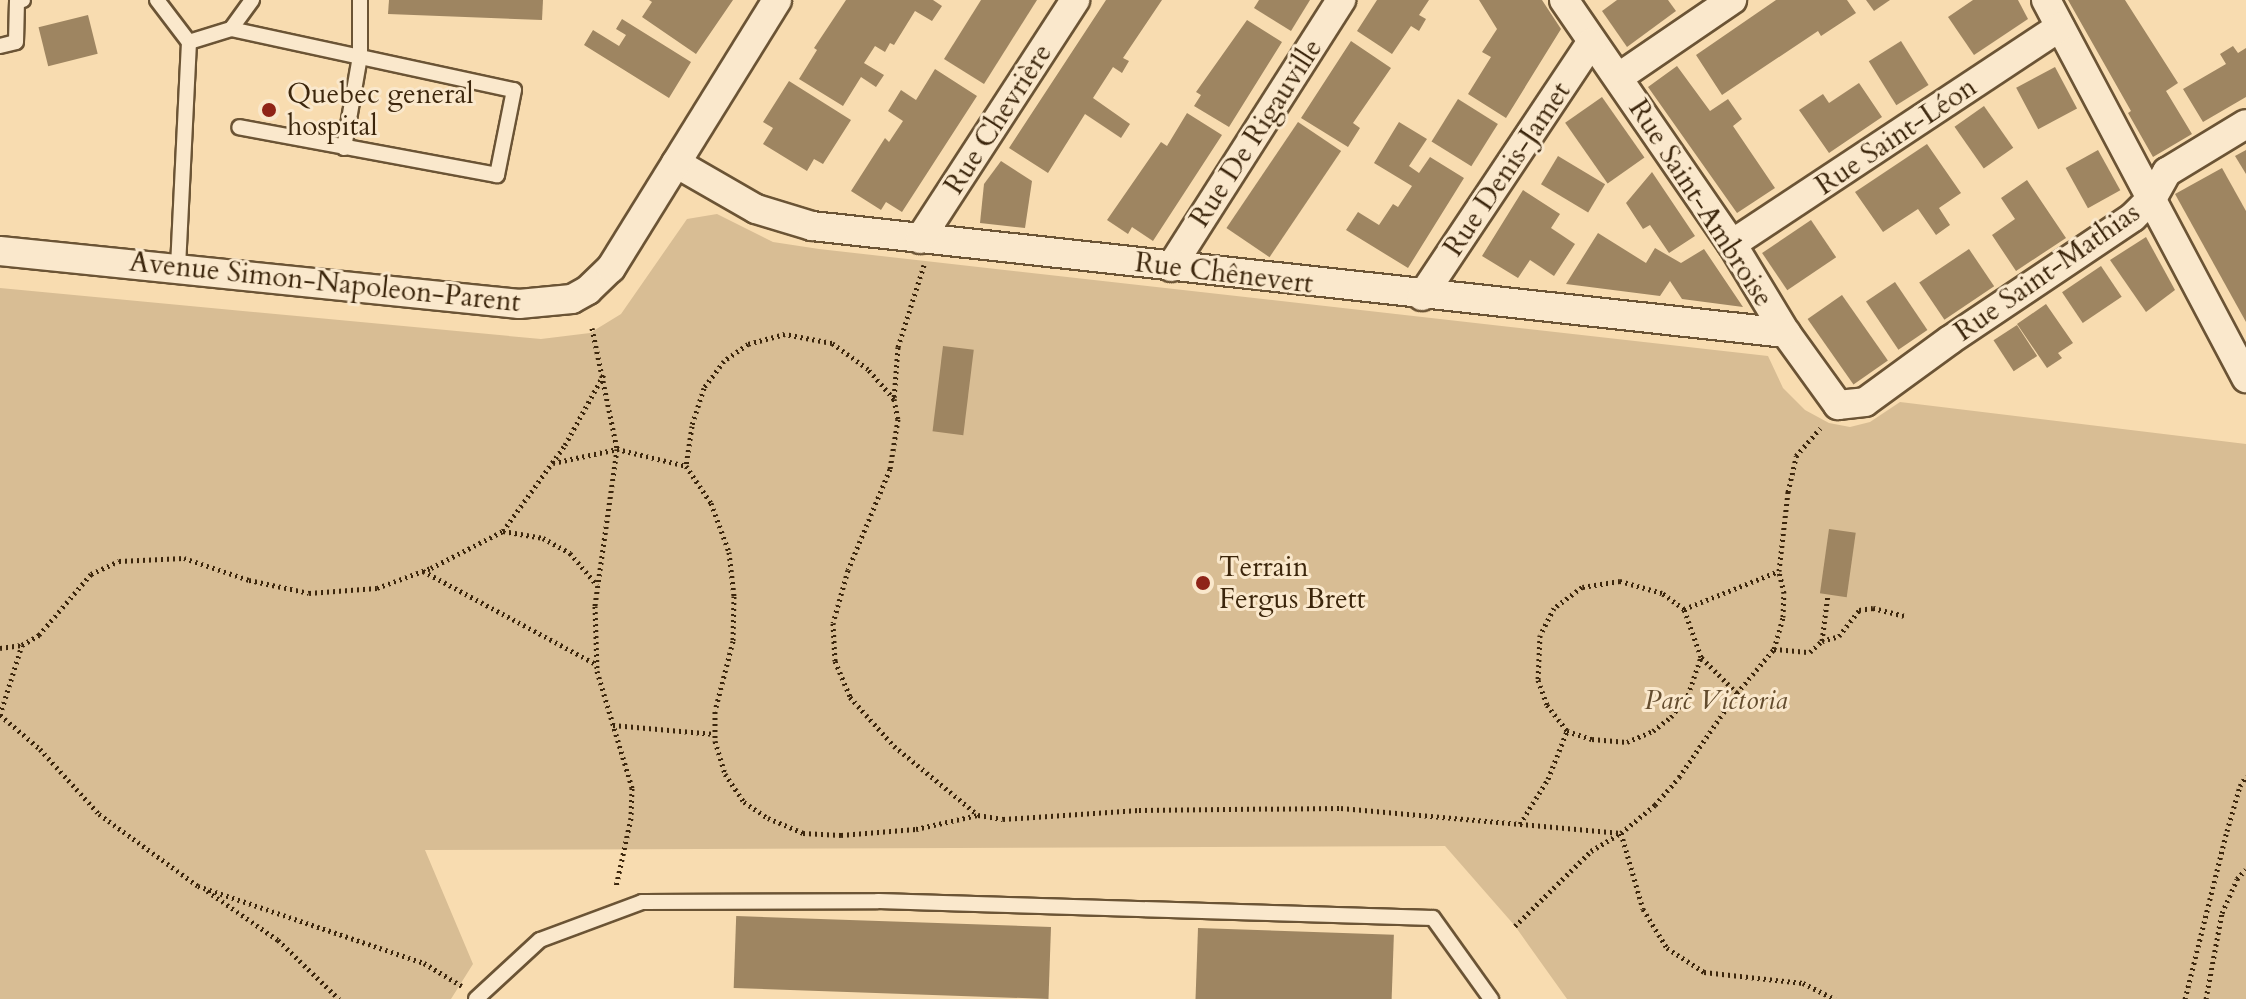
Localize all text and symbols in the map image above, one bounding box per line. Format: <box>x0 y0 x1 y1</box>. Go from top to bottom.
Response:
street label: Rue De Rigauville <box>1183 33 1329 233</box>
street label: Rue Chevrière <box>937 38 1059 200</box>
street label: Rue Saint-Léon <box>1809 70 1983 202</box>
street label: Rue Denis-Jamet <box>1436 75 1578 263</box>
place label: Quebec general hospital <box>287 77 474 143</box>
street label: Rue Saint-Ambroise <box>1622 93 1780 313</box>
marker: Quebec general hospital <box>258 99 280 121</box>
street label: Rue Saint-Mathias <box>1948 196 2146 348</box>
street label: Avenue Simon-Napoleon-Parent <box>128 245 522 319</box>
street label: Rue Chênevert <box>1133 245 1315 301</box>
place label: Terrain Fergus Brett <box>1219 550 1365 616</box>
marker: Terrain Fergus Brett <box>1194 574 1212 592</box>
park label: Parc Victoria <box>1644 683 1788 717</box>

